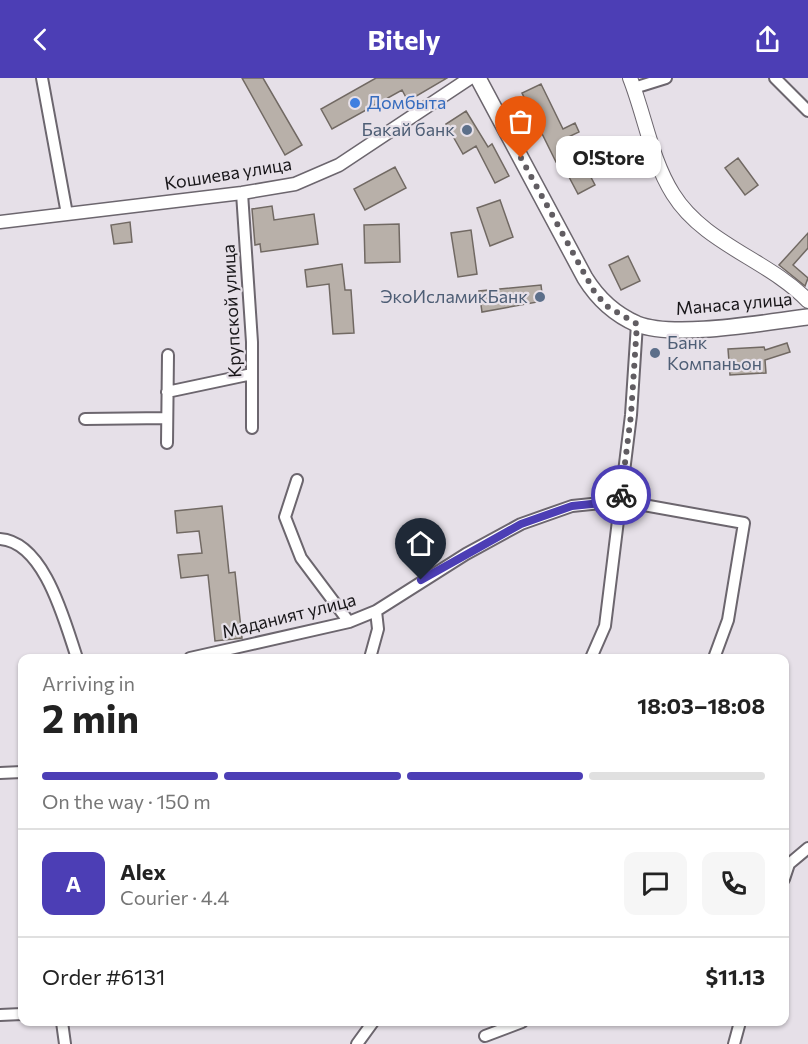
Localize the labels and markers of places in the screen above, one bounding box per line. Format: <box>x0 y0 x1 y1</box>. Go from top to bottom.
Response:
place label: Домбыта <box>367 91 446 113</box>
marker: Домбыта <box>348 96 362 110</box>
pin <box>495 96 546 158</box>
place label: Бакай банк <box>362 118 455 140</box>
marker: Бакай банк <box>460 123 474 137</box>
callout: O!Store <box>557 137 662 179</box>
place label: ЭкоИсламикБанк <box>380 285 528 307</box>
marker: ЭкоИсламикБанк <box>533 290 547 304</box>
place label: Банк Компаньон <box>667 331 762 374</box>
marker: Банк Компаньон <box>648 346 662 360</box>
pin <box>395 518 446 580</box>

